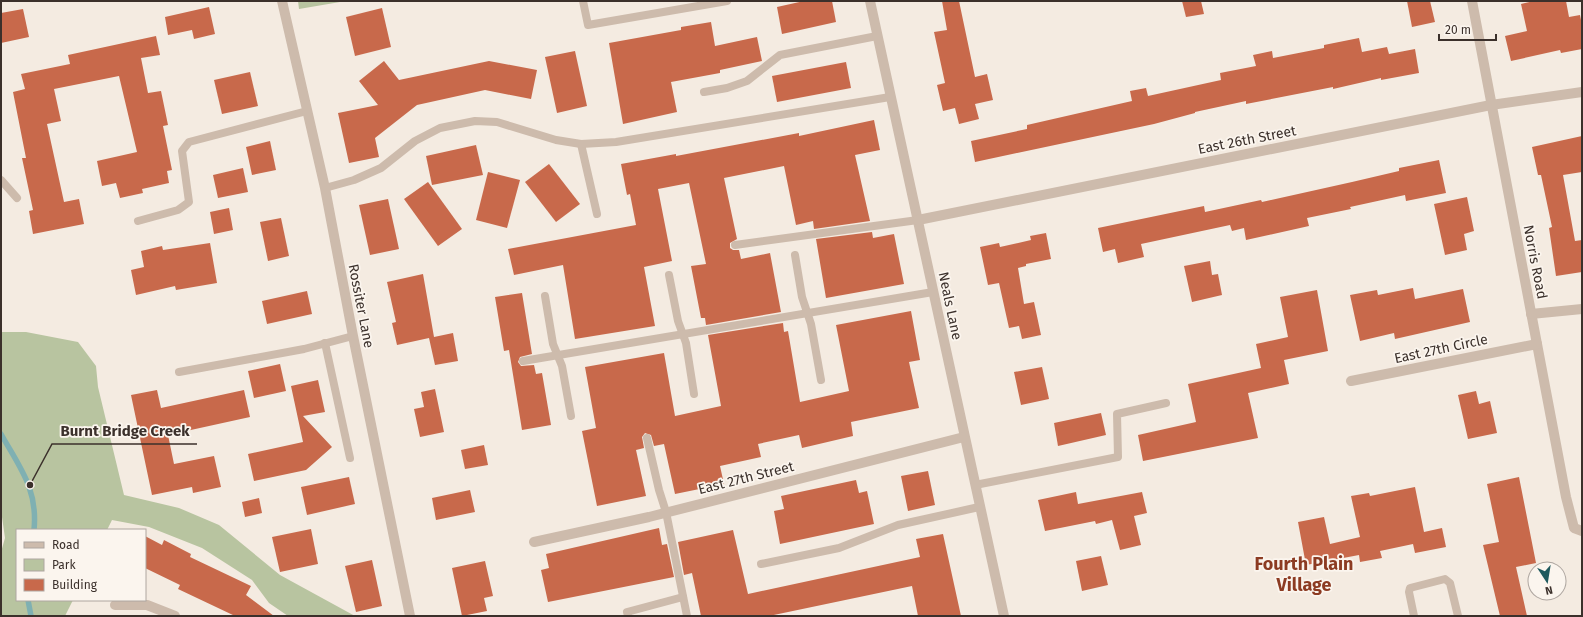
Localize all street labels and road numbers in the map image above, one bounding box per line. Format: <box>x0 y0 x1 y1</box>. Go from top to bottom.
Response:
street label: East 26th Street <box>1197 122 1298 158</box>
street label: Norris Road <box>1519 224 1551 300</box>
street label: Rossiter Lane <box>345 263 377 349</box>
street label: Neals Lane <box>934 270 966 342</box>
street label: East 27th Circle <box>1393 331 1489 367</box>
street label: East 27th Street <box>696 458 797 498</box>

